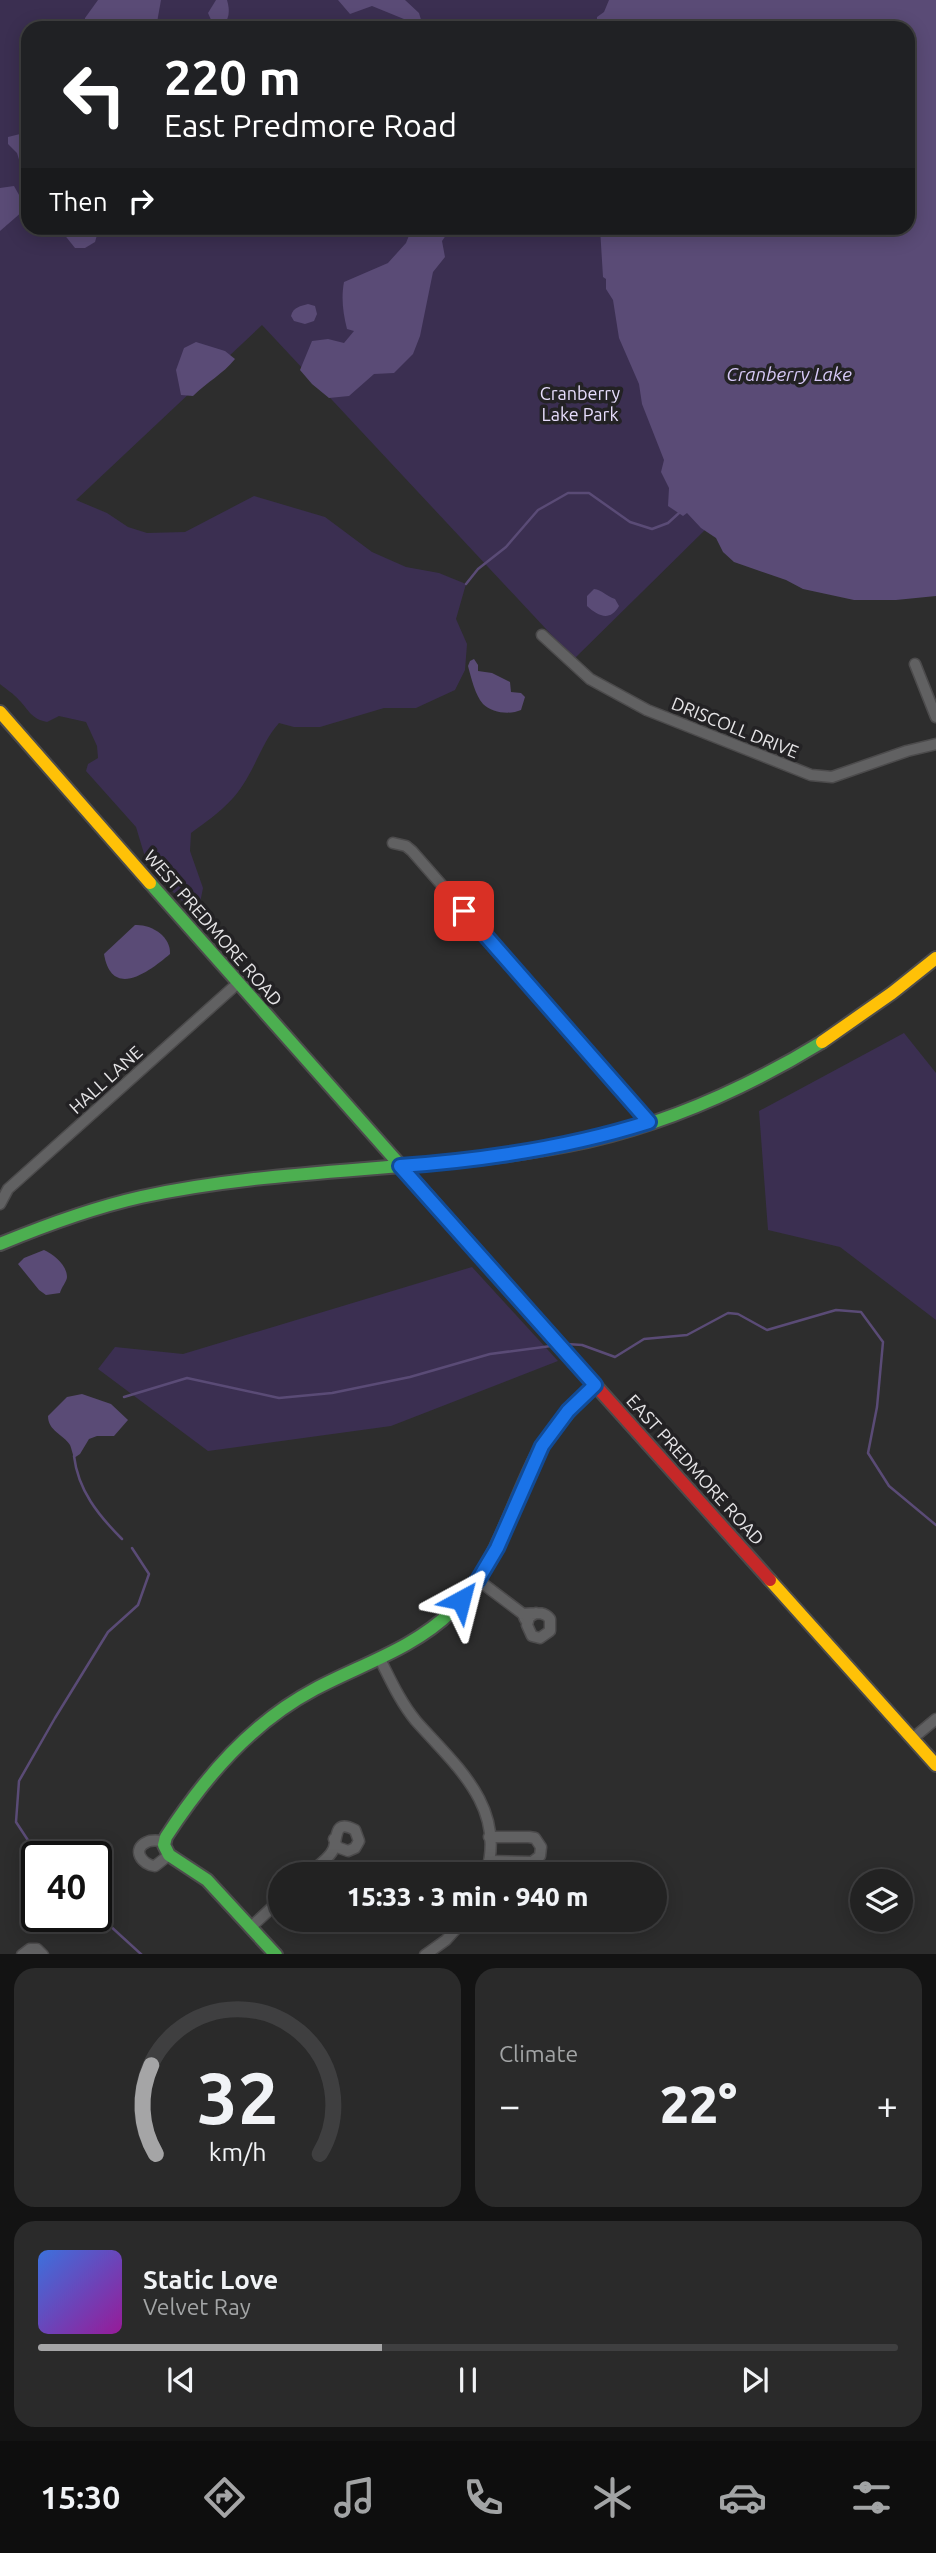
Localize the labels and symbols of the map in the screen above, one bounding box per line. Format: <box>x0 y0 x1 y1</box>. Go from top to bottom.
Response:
water label: Cranberry Lake <box>726 363 852 385</box>
park label: Cranberry Lake Park <box>540 383 621 424</box>
street label: DRISCOLL DRIVE <box>669 692 802 762</box>
street label: WEST PREDMORE ROAD <box>141 845 287 1009</box>
pin <box>434 881 494 941</box>
street label: HALL LANE <box>65 1041 146 1117</box>
street label: EAST PREDMORE ROAD <box>623 1390 768 1549</box>
position arrow <box>424 1563 498 1637</box>
speed limit sign: 40 <box>21 1841 112 1932</box>

